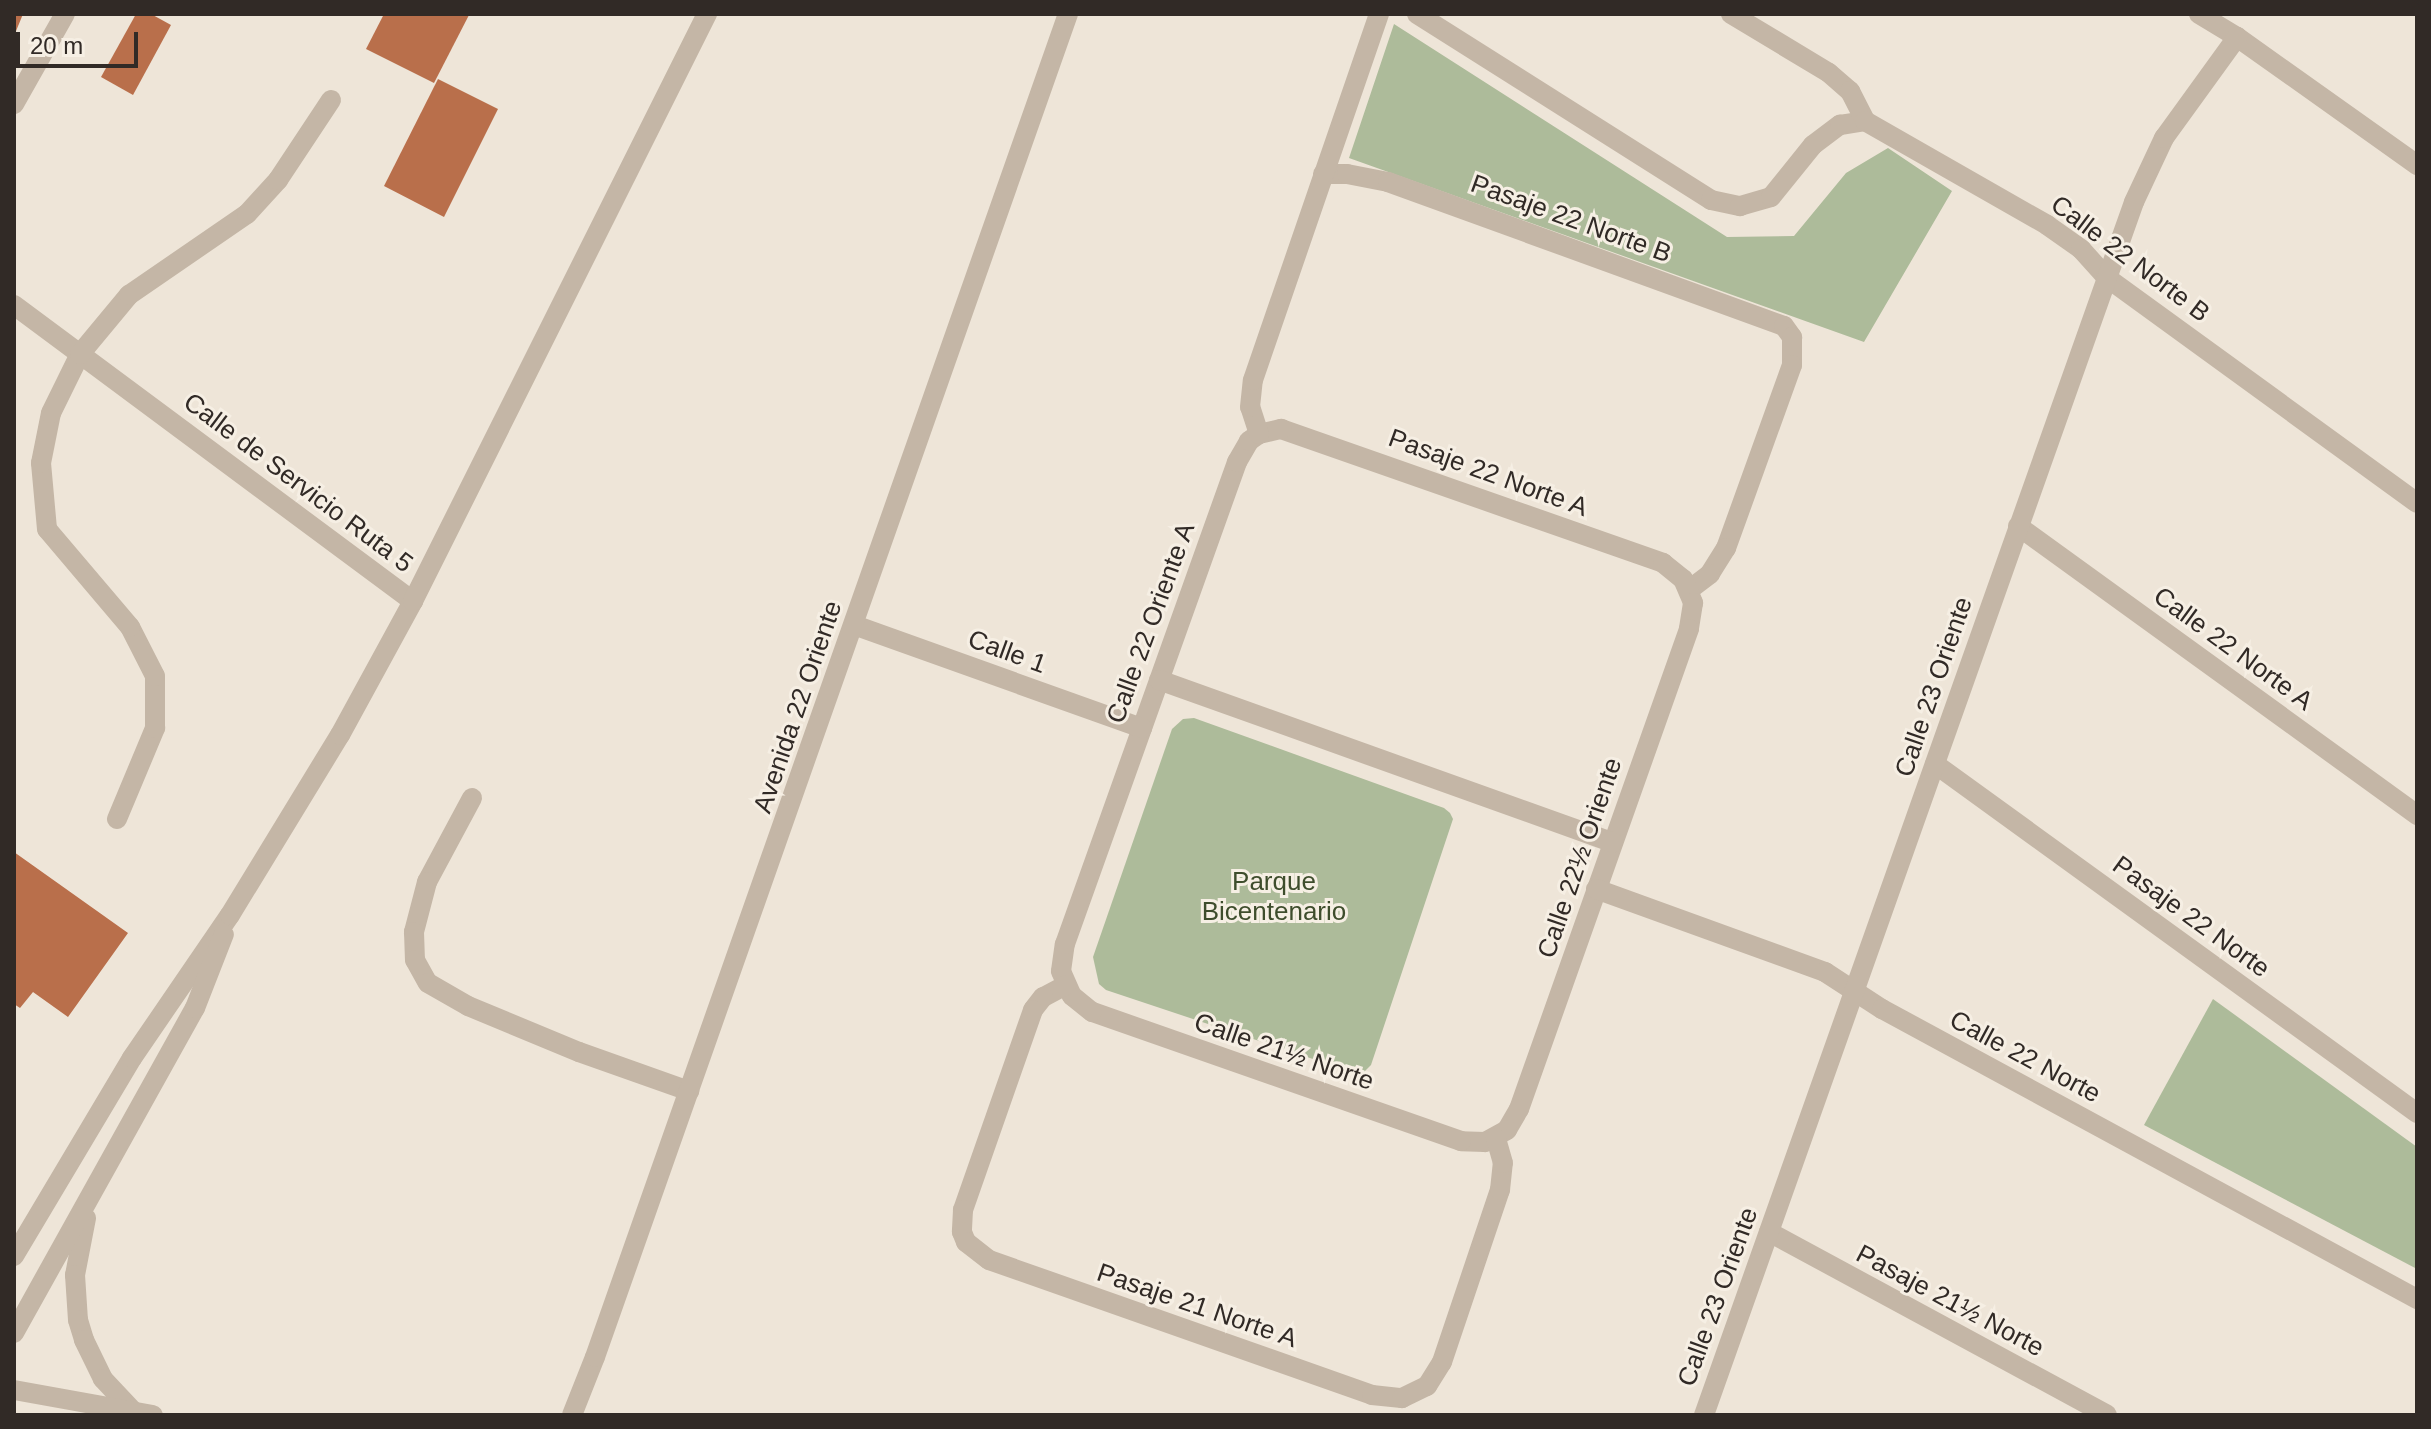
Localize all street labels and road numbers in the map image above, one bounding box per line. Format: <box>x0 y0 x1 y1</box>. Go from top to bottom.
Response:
street label: Pasaje 22 Norte B <box>1467 168 1675 270</box>
street label: Calle 22 Norte B <box>2044 189 2216 329</box>
street label: Calle de Servicio Ruta 5 <box>177 387 419 579</box>
street label: Pasaje 22 Norte A <box>1384 422 1592 524</box>
street label: Calle 22 Oriente A <box>1100 518 1202 728</box>
street label: Calle 22 Norte A <box>2147 580 2319 718</box>
street label: Calle 23 Oriente <box>1889 593 1979 781</box>
street label: Avenida 22 Oriente <box>747 597 849 817</box>
street label: Calle 1 <box>964 624 1050 680</box>
street label: Calle 22½ Oriente <box>1531 754 1629 962</box>
street label: Pasaje 22 Norte <box>2106 850 2276 984</box>
street label: Calle 22 Norte <box>1944 1004 2106 1110</box>
street label: Calle 21½ Norte <box>1190 1007 1378 1097</box>
street label: Calle 23 Oriente <box>1671 1203 1765 1391</box>
street label: Pasaje 21½ Norte <box>1851 1238 2049 1364</box>
street label: Pasaje 21 Norte A <box>1092 1257 1302 1355</box>

